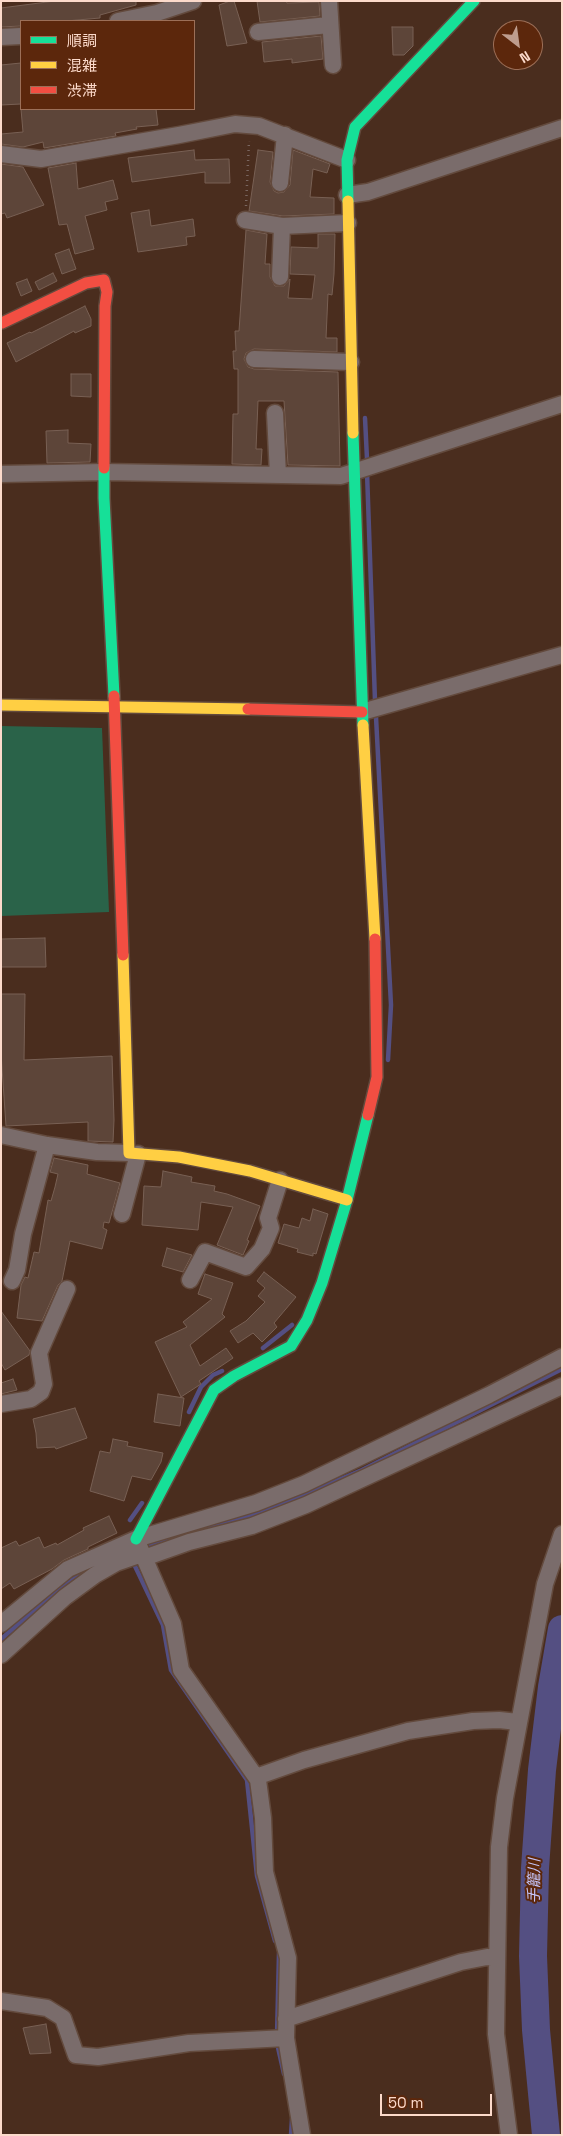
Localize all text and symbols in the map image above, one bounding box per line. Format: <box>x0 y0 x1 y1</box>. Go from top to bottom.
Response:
legend <box>20 20 195 110</box>
north arrow <box>493 20 543 70</box>
text: 順調 <box>67 31 97 50</box>
text: N <box>516 47 534 67</box>
text: 混雑 <box>67 56 97 75</box>
text: 渋滞 <box>67 81 97 100</box>
water label: 手籠川 <box>526 1858 544 1904</box>
scale bar <box>383 2084 496 2116</box>
text: 50 m <box>388 2093 423 2112</box>

